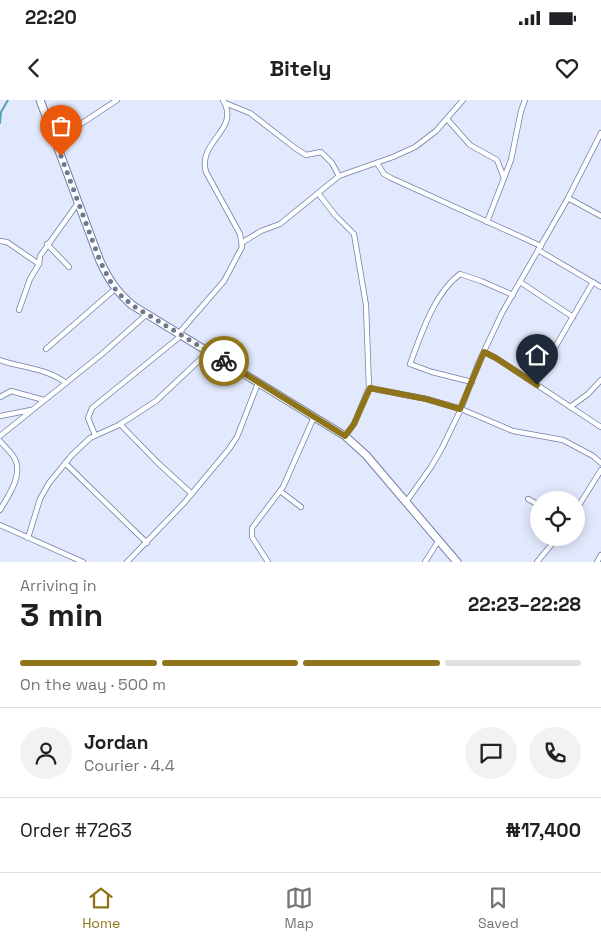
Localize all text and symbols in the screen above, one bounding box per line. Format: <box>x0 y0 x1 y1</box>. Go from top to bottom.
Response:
text: 22:20 <box>25 5 77 30</box>
icon: back <box>20 54 48 82</box>
text: Bitely <box>269 54 332 82</box>
icon: heart <box>553 54 581 82</box>
pin <box>40 105 82 156</box>
icon: bag <box>47 112 75 140</box>
pin <box>516 334 558 385</box>
courier <box>199 336 249 386</box>
icon: home <box>523 341 551 369</box>
icon: bike <box>210 347 238 375</box>
map controls <box>530 491 585 546</box>
button: locate <box>530 491 585 546</box>
text: Arriving in <box>20 575 97 596</box>
text: 22:23–22:28 <box>468 592 581 617</box>
text: 3 min <box>20 595 103 635</box>
text: On the way · 500 m <box>20 674 166 695</box>
button: person <box>20 727 72 779</box>
button: chat <box>465 727 517 779</box>
button: phone <box>529 727 581 779</box>
text: Jordan <box>84 730 149 755</box>
text: Courier · 4.4 <box>84 755 175 776</box>
text: Order #7263 <box>20 818 132 843</box>
text: ₦17,400 <box>506 818 581 843</box>
tab: Home <box>82 884 120 932</box>
tab: Map <box>285 884 314 932</box>
tab: Saved <box>478 884 519 932</box>

